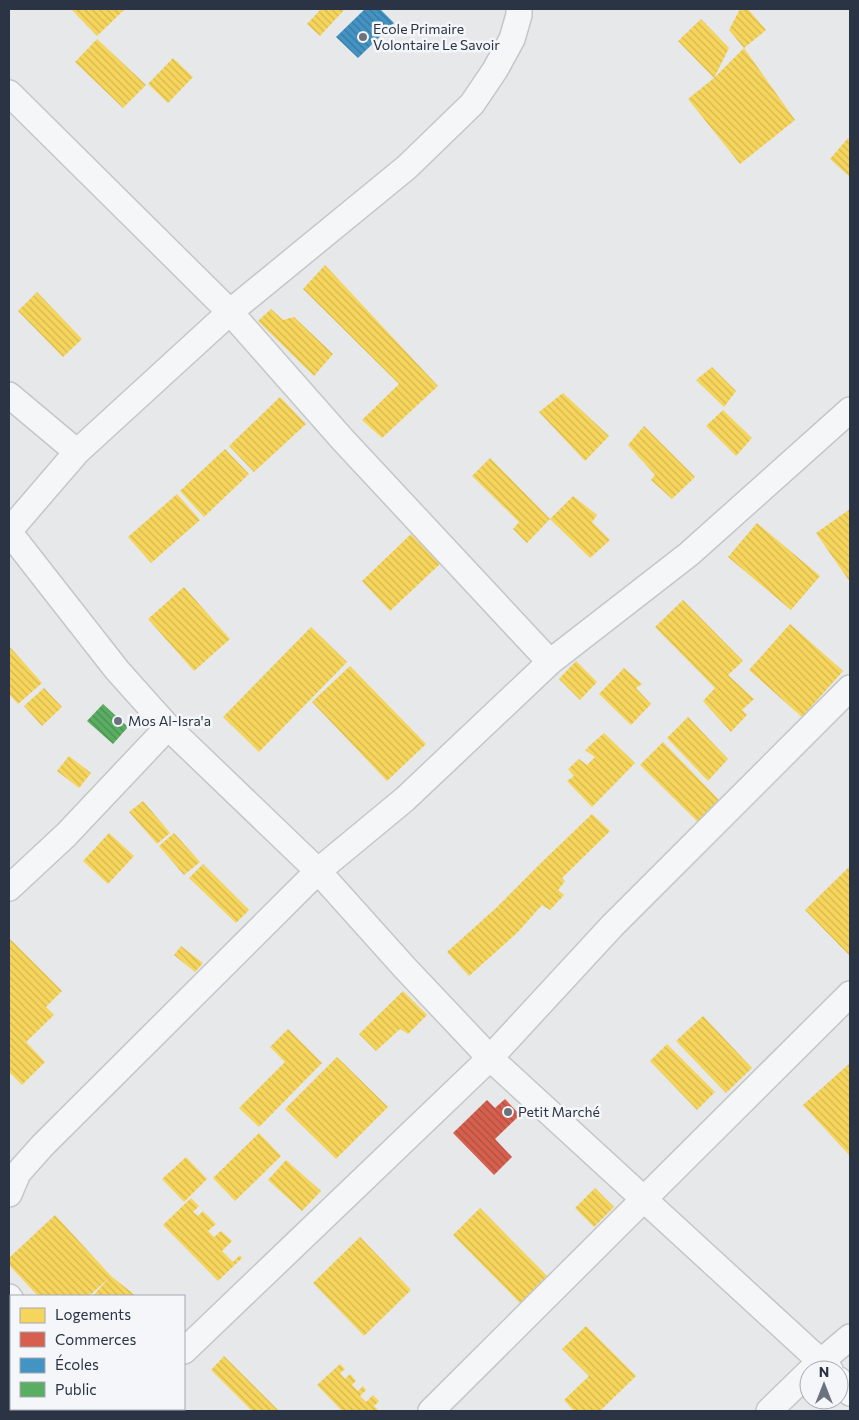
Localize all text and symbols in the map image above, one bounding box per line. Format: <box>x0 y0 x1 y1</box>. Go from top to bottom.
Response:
place label: Ecole Primaire Volontaire Le Savoir <box>373 20 500 53</box>
marker: Ecole Primaire Volontaire Le Savoir <box>357 31 369 43</box>
place label: Mos Al-Isra'a <box>128 712 211 729</box>
marker: Mos Al-Isra'a <box>112 715 124 727</box>
place label: Petit Marché <box>518 1103 600 1120</box>
marker: Petit Marché <box>502 1106 514 1118</box>
legend <box>10 1295 185 1410</box>
text: Logements <box>55 1305 131 1323</box>
text: Commerces <box>55 1330 136 1348</box>
text: Écoles <box>55 1354 99 1373</box>
north arrow <box>799 1360 849 1410</box>
text: N <box>819 1363 829 1380</box>
text: Public <box>55 1380 97 1398</box>

